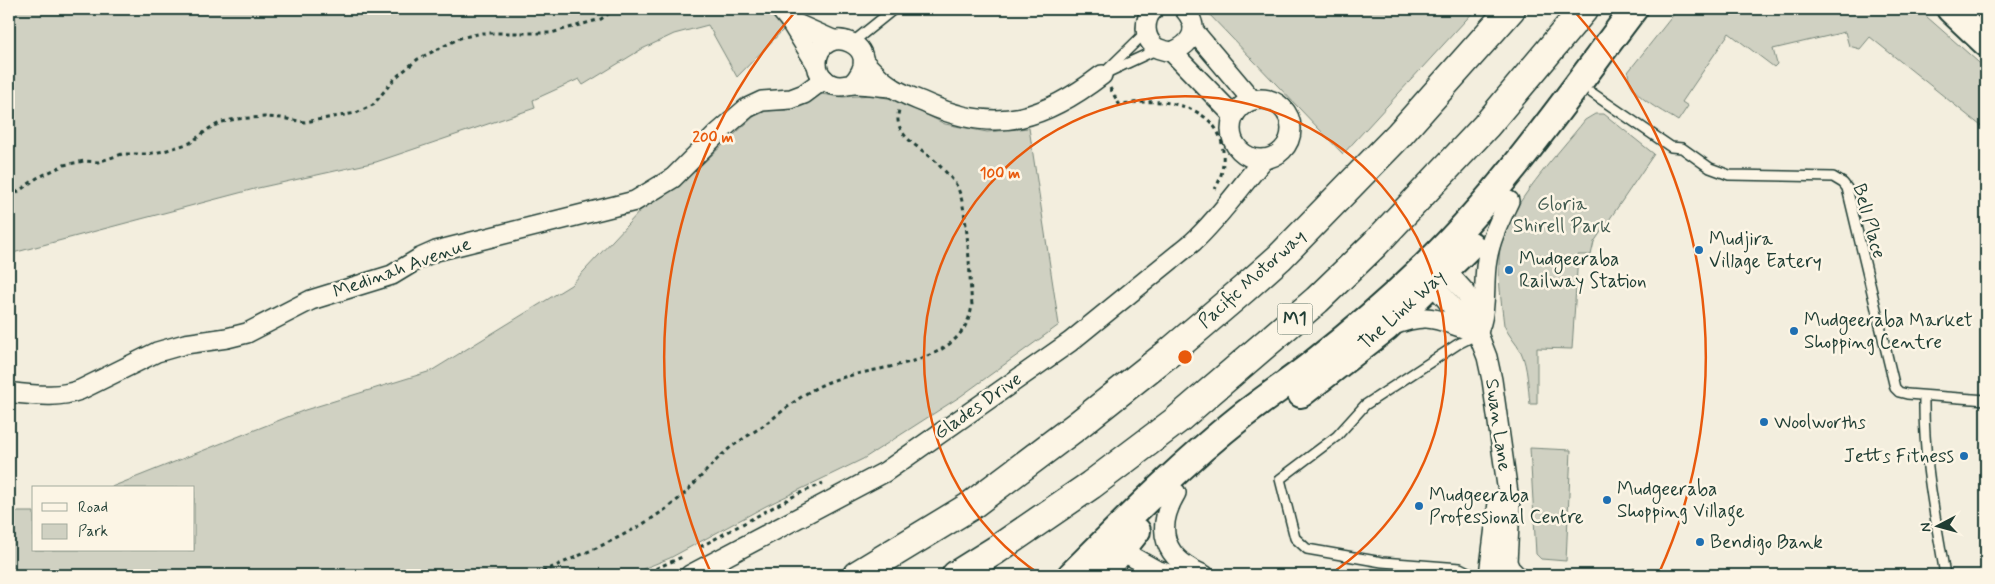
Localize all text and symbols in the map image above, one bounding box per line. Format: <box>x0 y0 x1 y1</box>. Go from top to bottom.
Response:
text: 200 m <box>693 128 734 148</box>
text: 100 m <box>980 164 1020 184</box>
street label: Bell Place <box>1846 181 1892 261</box>
park label: Gloria Shirell Park <box>1513 192 1611 239</box>
street label: Pacific Motorway <box>1193 224 1311 334</box>
place label: Mudjira Village Eatery <box>1709 227 1822 275</box>
street label: Medinah Avenue <box>329 231 475 305</box>
marker: Mudjira Village Eatery <box>1693 244 1705 256</box>
place label: Mudgeeraba Railway Station <box>1519 247 1647 295</box>
street label: The Link Way <box>1353 264 1452 357</box>
marker: Mudgeeraba Railway Station <box>1503 264 1515 276</box>
road number: M1 <box>1278 304 1312 334</box>
place label: Mudgeeraba Market Shopping Centre <box>1804 308 1973 356</box>
marker: Mudgeeraba Market Shopping Centre <box>1788 325 1800 337</box>
centre of rings <box>1176 348 1194 366</box>
street label: Glades Drive <box>929 367 1027 445</box>
street label: Swan Lane <box>1479 377 1517 473</box>
place label: Woolworths <box>1774 410 1867 435</box>
marker: Woolworths <box>1758 416 1770 428</box>
place label: Jetts Fitness <box>1844 444 1954 469</box>
marker: Jetts Fitness <box>1958 450 1970 462</box>
place label: Mudgeeraba Shopping Village <box>1617 477 1745 527</box>
place label: Mudgeeraba Professional Centre <box>1429 483 1584 530</box>
legend <box>32 486 195 552</box>
marker: Mudgeeraba Shopping Village <box>1601 494 1613 506</box>
text: Road <box>78 498 108 518</box>
marker: Mudgeeraba Professional Centre <box>1413 500 1425 512</box>
north arrow <box>1912 502 1962 552</box>
text: Park <box>78 522 108 542</box>
text: N <box>1917 522 1936 533</box>
place label: Bendigo Bank <box>1710 530 1823 556</box>
marker: Bendigo Bank <box>1694 536 1706 548</box>

